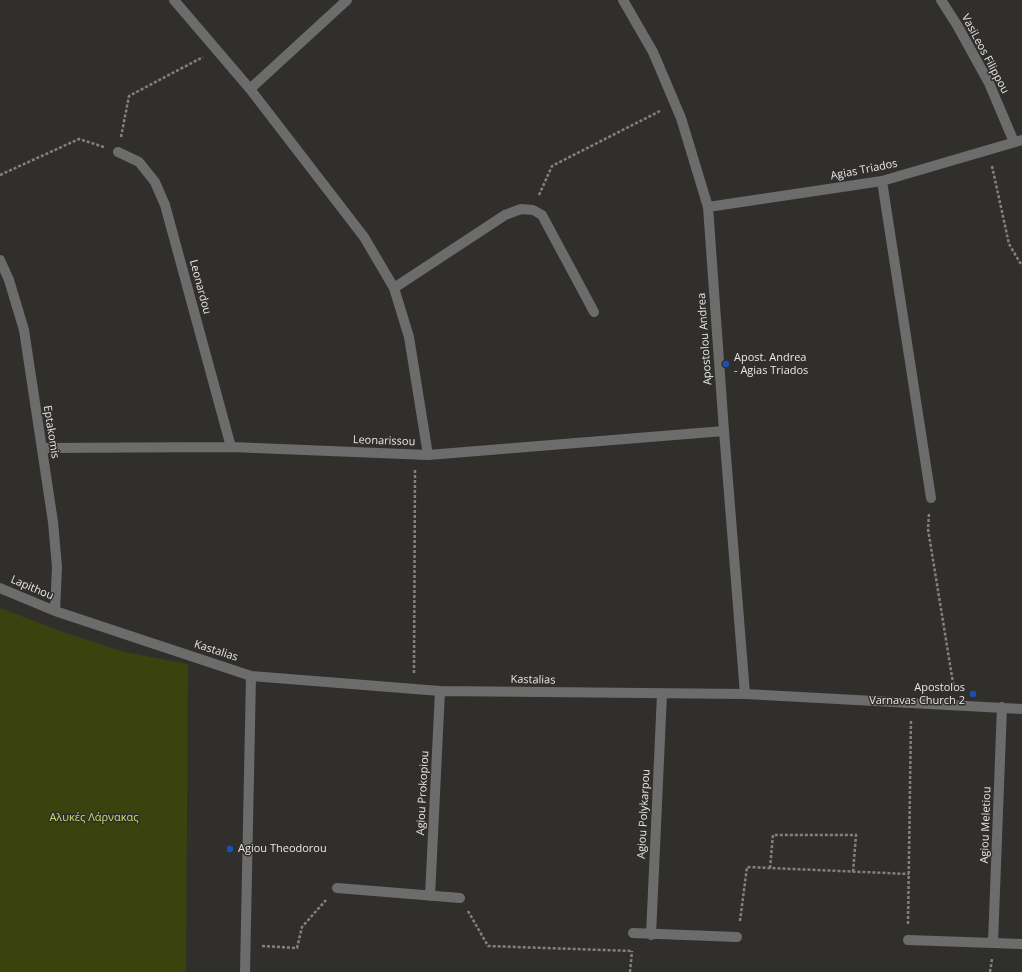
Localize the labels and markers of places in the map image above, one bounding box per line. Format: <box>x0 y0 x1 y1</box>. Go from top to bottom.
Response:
place label: Apost. Andrea - Agias Triados <box>734 351 808 377</box>
marker: Apost. Andrea - Agias Triados <box>721 359 731 369</box>
place label: Apostolos Varnavas Church 2 <box>869 681 965 707</box>
marker: Apostolos Varnavas Church 2 <box>968 689 978 699</box>
place label: Agiou Theodorou <box>238 842 327 856</box>
marker: Agiou Theodorou <box>225 844 235 854</box>

